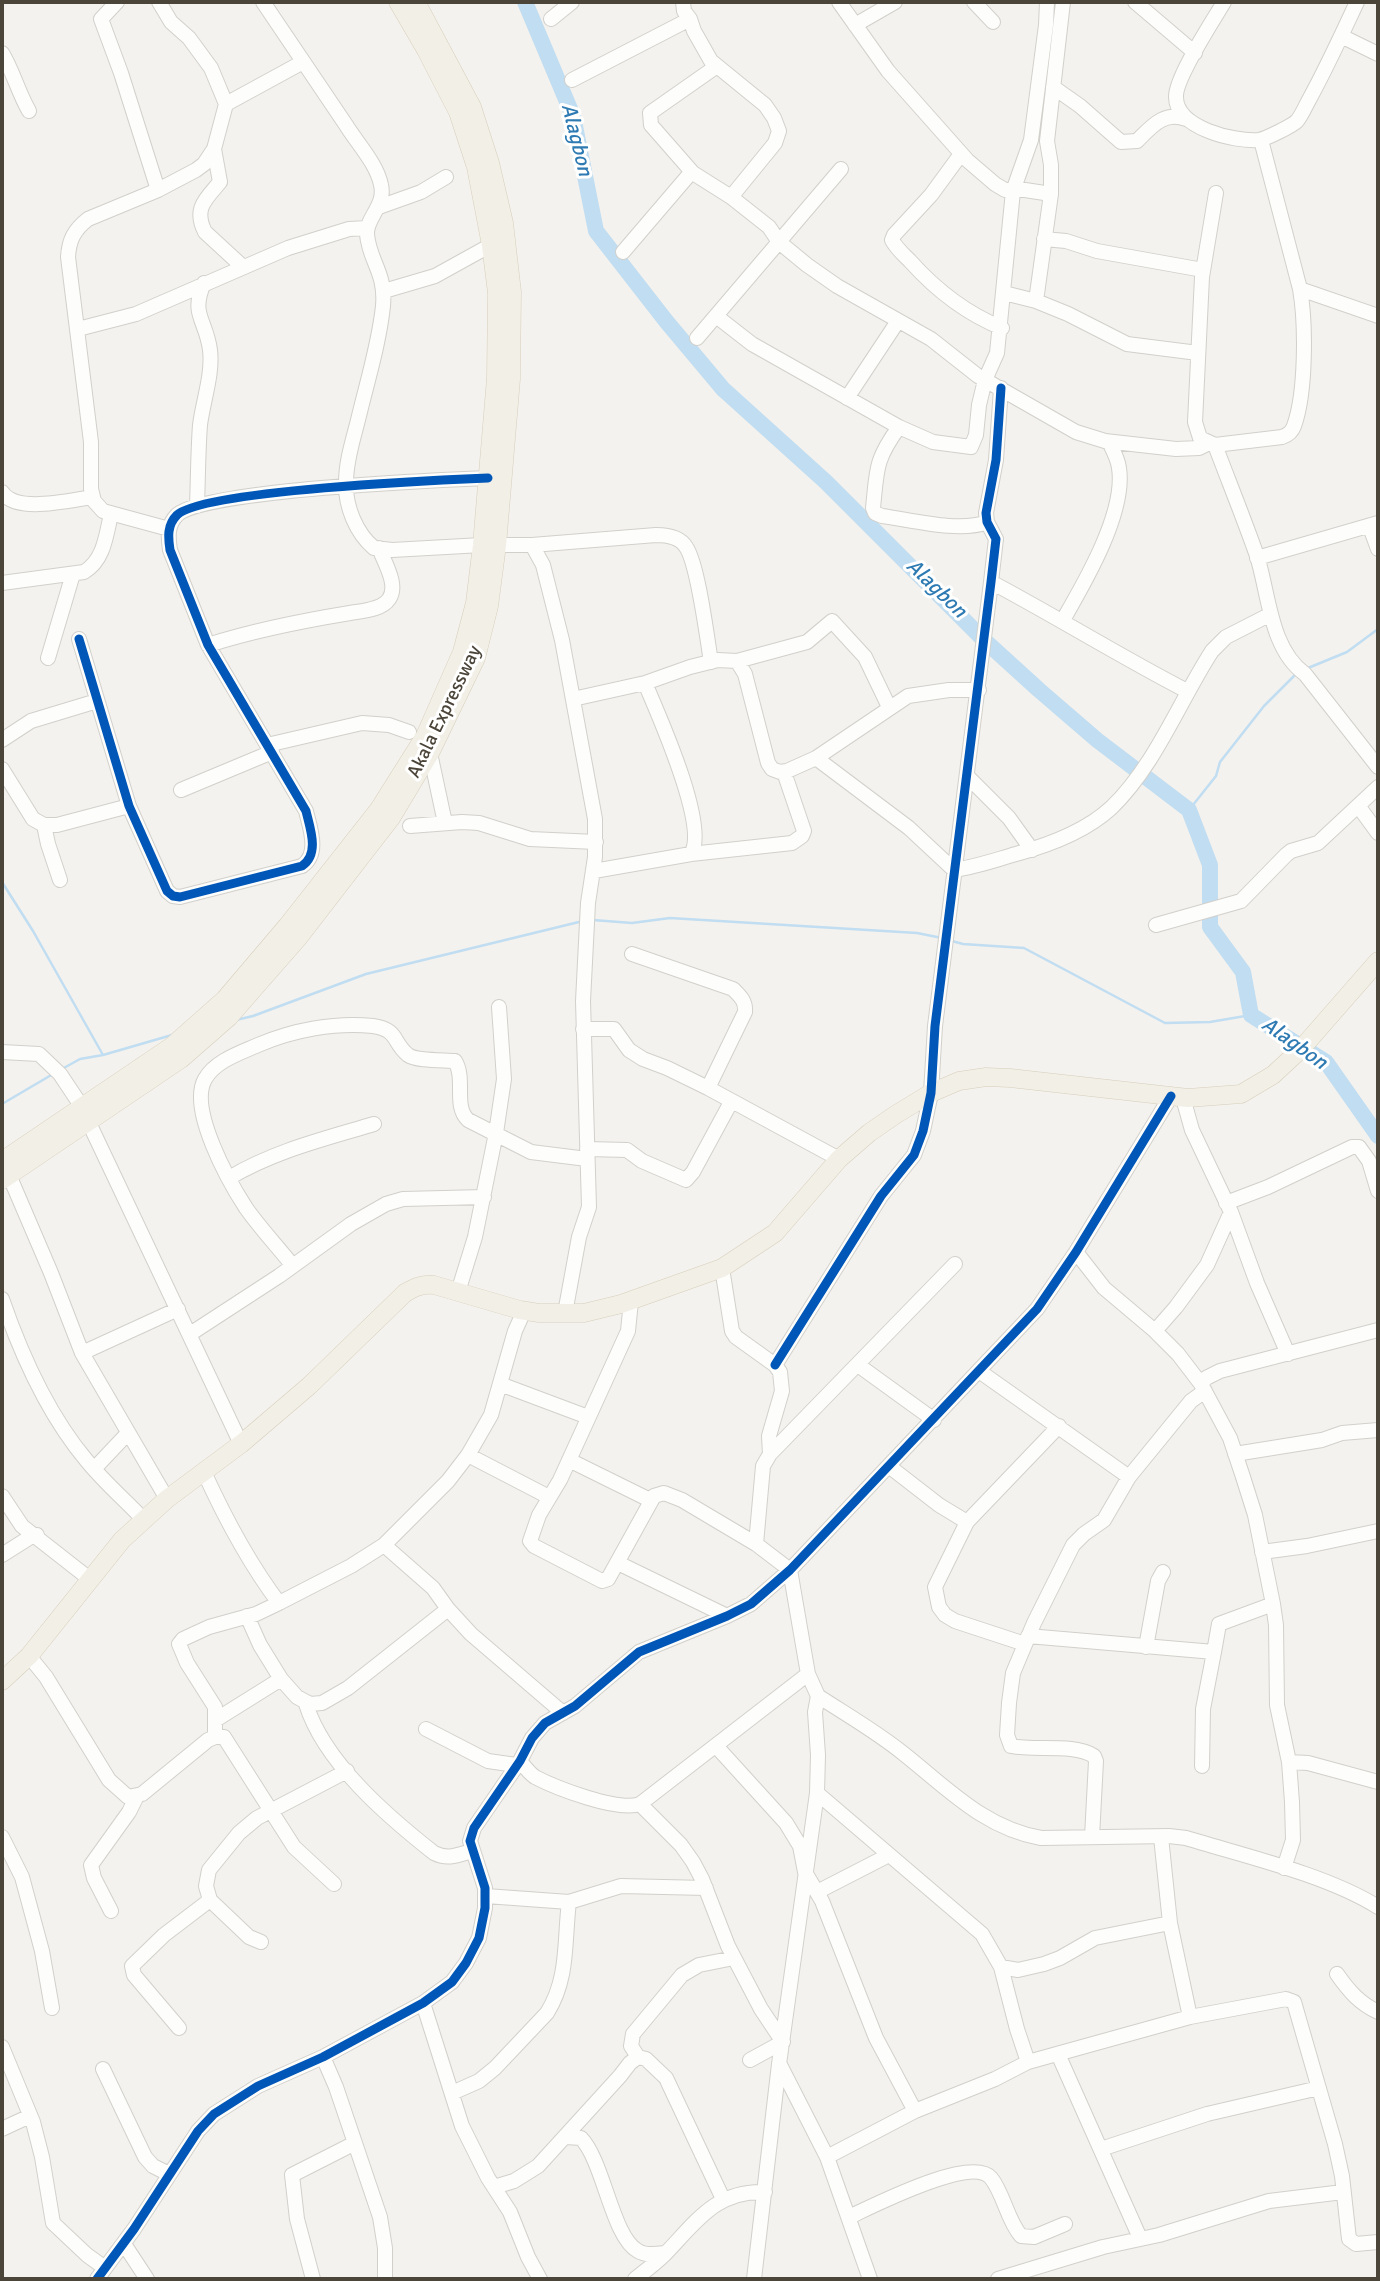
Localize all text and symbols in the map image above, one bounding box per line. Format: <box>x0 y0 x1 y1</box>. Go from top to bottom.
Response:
water label: Alagbon <box>555 101 597 179</box>
water label: Alagbon <box>901 554 971 624</box>
street label: Akala Expressway <box>403 642 487 782</box>
water label: Alagbon <box>1256 1012 1332 1076</box>

